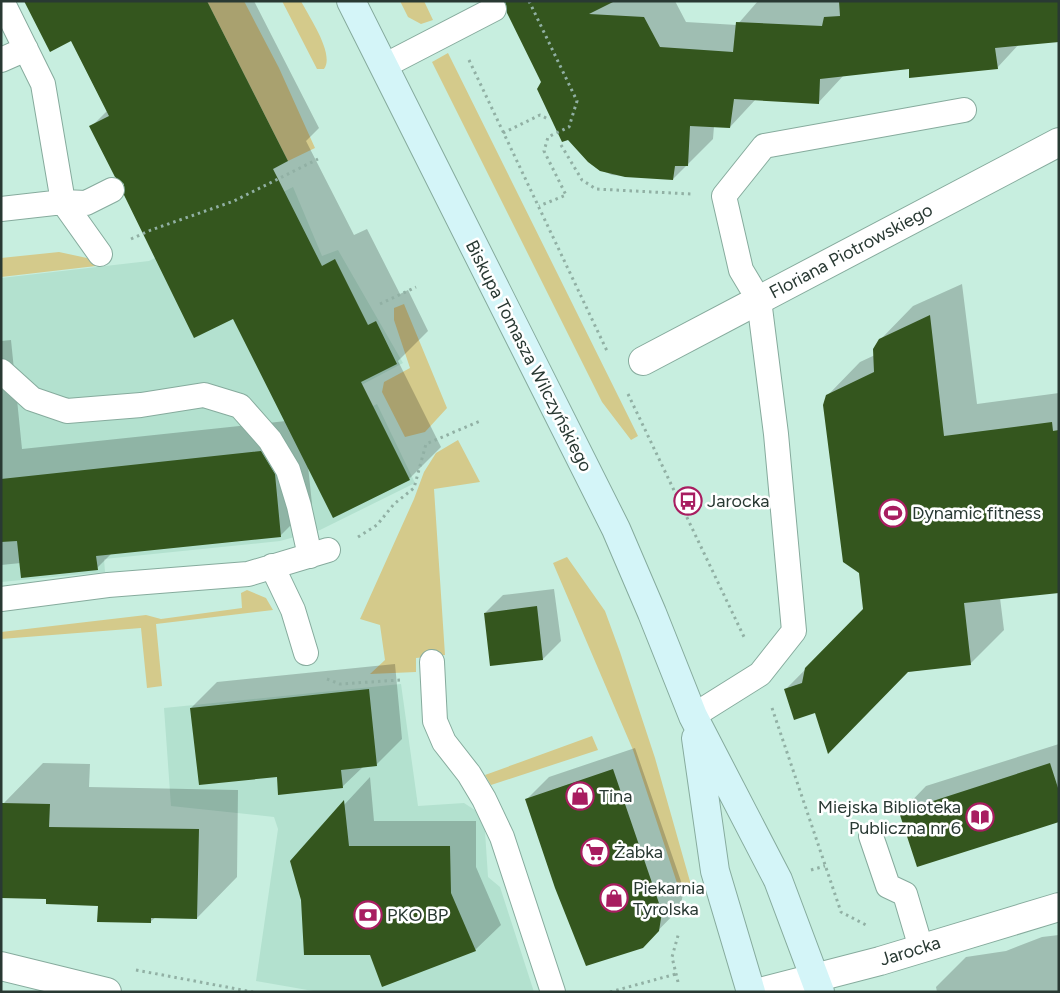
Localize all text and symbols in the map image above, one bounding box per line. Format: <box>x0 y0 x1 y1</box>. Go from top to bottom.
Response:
street label: Floriana Piotrowskiego <box>766 199 936 303</box>
street label: Biskupa Tomasza Wilczyńskiego <box>461 237 597 475</box>
bus stop icon: Jarocka <box>673 486 703 516</box>
place label: Jarocka <box>707 490 769 512</box>
sports icon: Dynamic fitness <box>878 498 908 528</box>
place label: Dynamic fitness <box>912 502 1041 524</box>
shop icon: Tina <box>565 781 595 811</box>
place label: Tina <box>599 785 632 807</box>
place label: Miejska Biblioteka Publiczna nr 6 <box>818 796 961 839</box>
library icon: Miejska Biblioteka Publiczna nr 6 <box>965 802 995 832</box>
supermarket icon: Żabka <box>580 837 610 867</box>
place label: Żabka <box>614 841 663 863</box>
place label: Piekarnia Tyrolska <box>633 877 705 920</box>
shop icon: Piekarnia Tyrolska <box>599 883 629 913</box>
bank icon: PKO BP <box>353 900 383 930</box>
place label: PKO BP <box>387 904 448 926</box>
street label: Jarocka <box>877 931 943 971</box>

